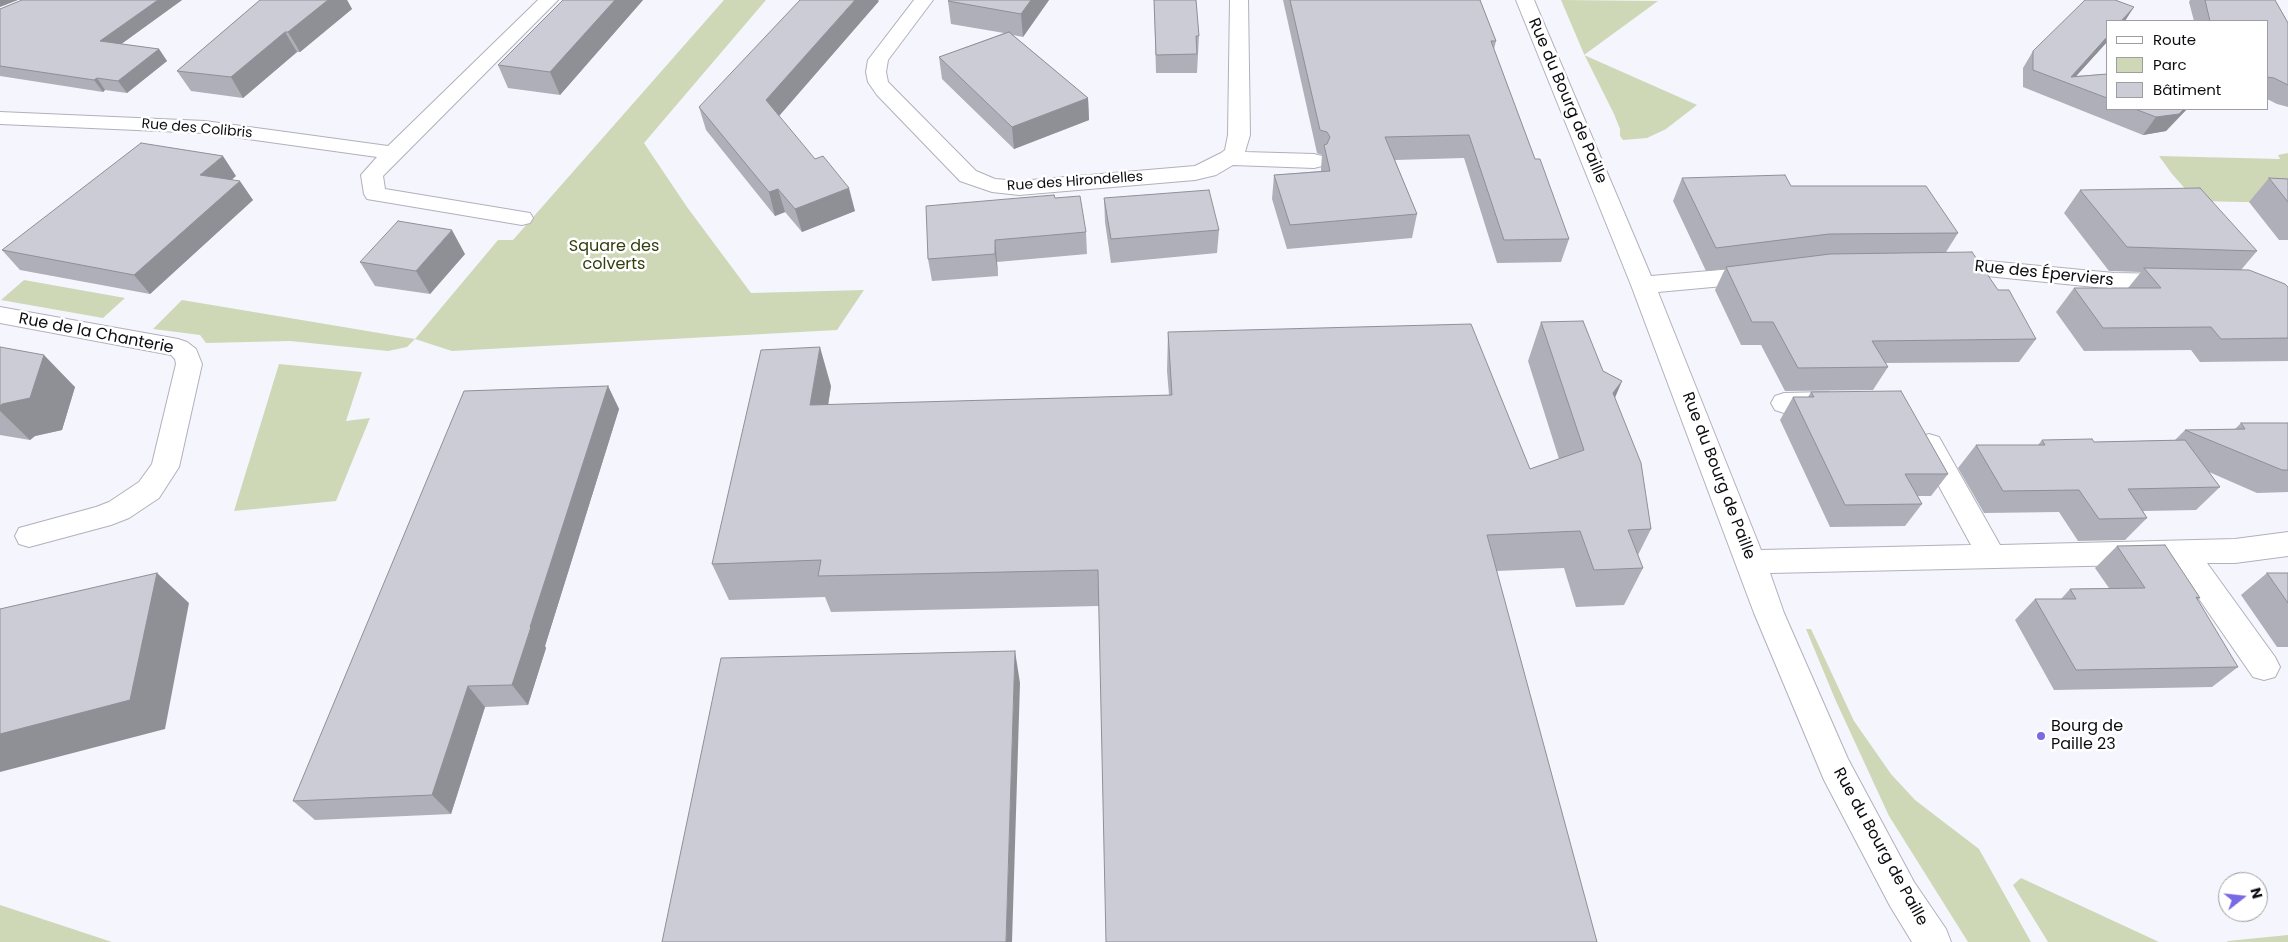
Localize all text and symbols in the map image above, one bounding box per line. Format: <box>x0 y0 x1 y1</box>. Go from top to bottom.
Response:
street label: Rue du Bourg de Paille <box>1523 15 1611 187</box>
legend <box>2106 20 2268 110</box>
text: Route <box>2153 29 2196 50</box>
text: Parc <box>2153 54 2187 75</box>
text: Bâtiment <box>2153 79 2221 100</box>
street label: Rue des Colibris <box>141 116 253 142</box>
street label: Rue des Hirondelles <box>1006 169 1144 195</box>
park label: Square des colverts <box>569 237 659 275</box>
street label: Rue des Éperviers <box>1974 257 2114 291</box>
street label: Rue de la Chanterie <box>17 310 175 358</box>
street label: Rue du Bourg de Paille <box>1677 390 1759 562</box>
place label: Bourg de Paille 23 <box>2051 717 2123 755</box>
marker: Bourg de Paille 23 <box>2035 730 2047 742</box>
street label: Rue du Bourg de Paille <box>1829 765 1931 929</box>
north arrow <box>2218 872 2268 922</box>
text: N <box>2245 885 2268 901</box>

